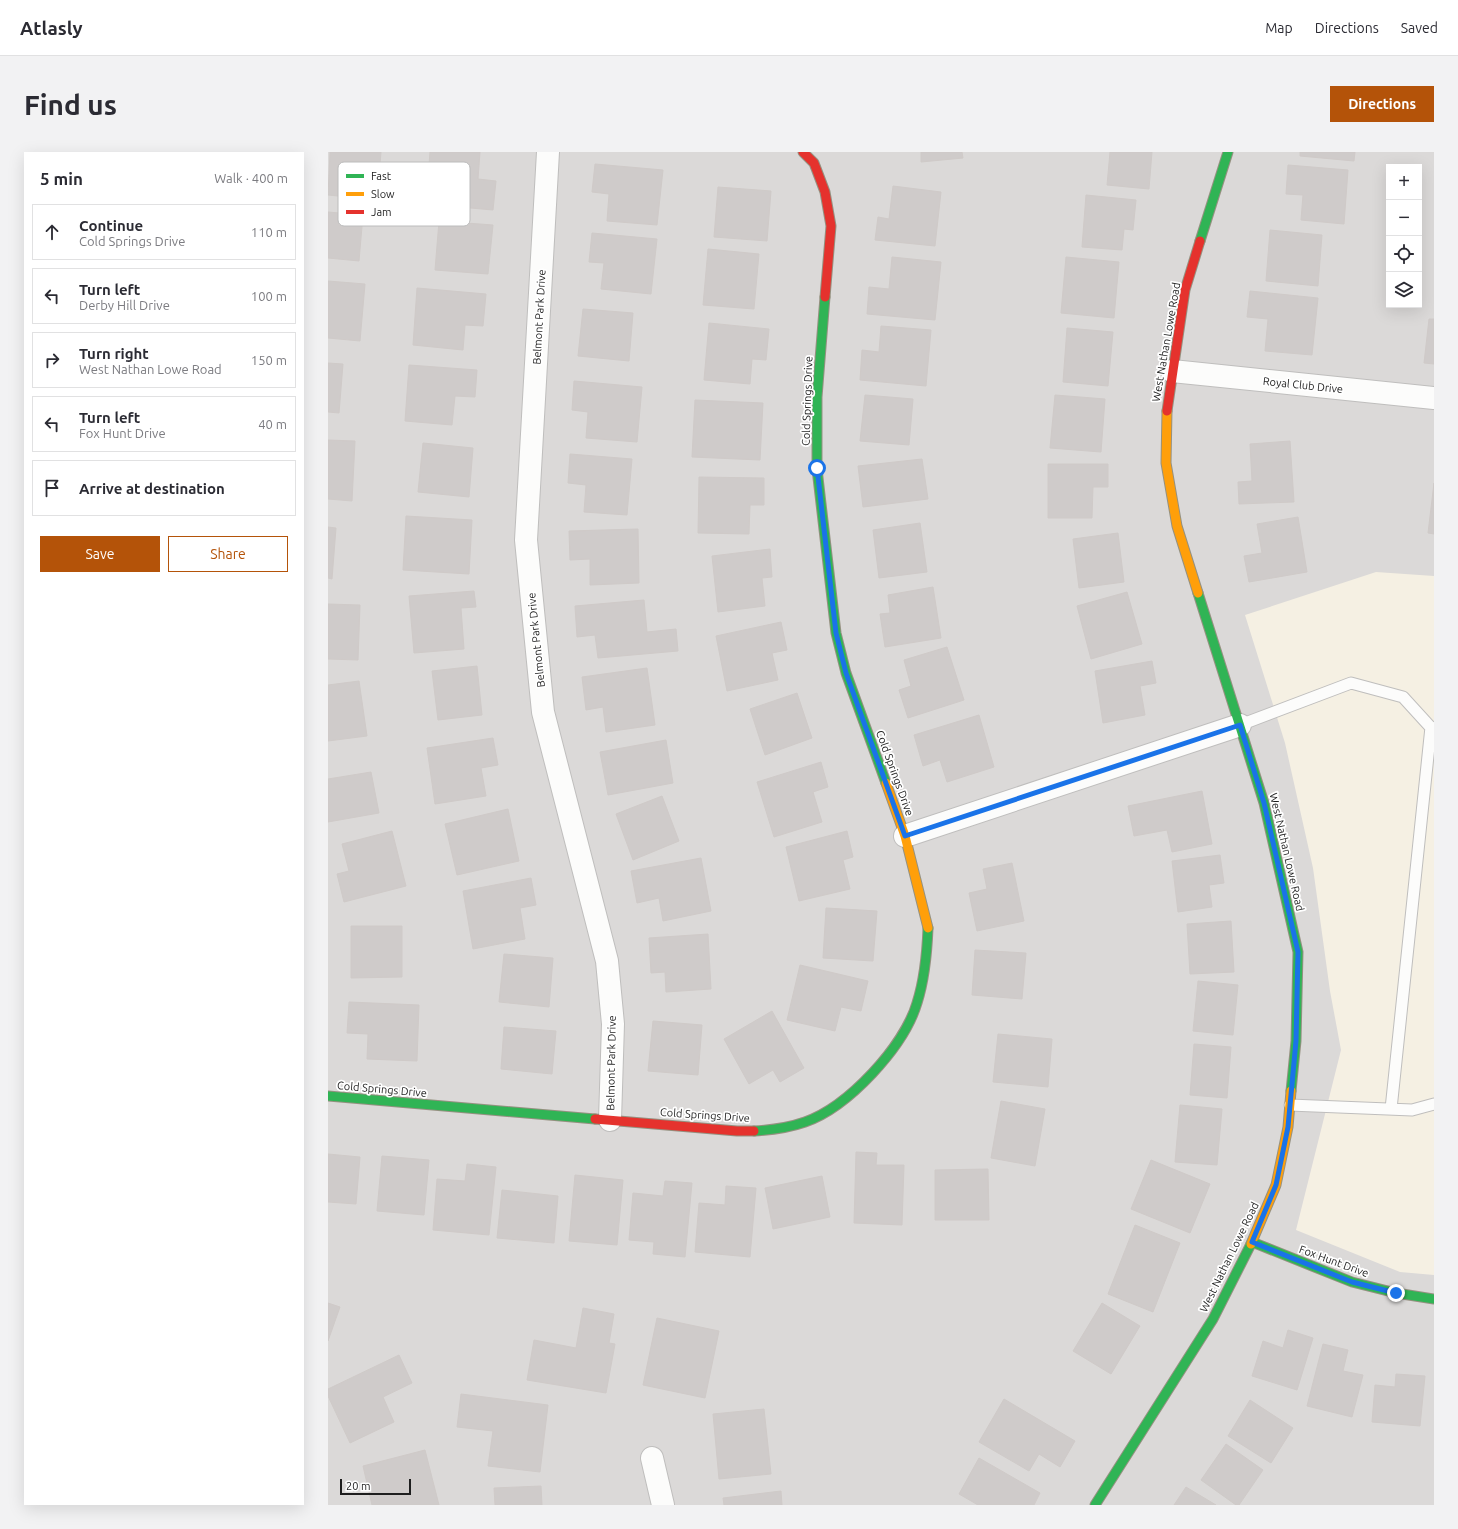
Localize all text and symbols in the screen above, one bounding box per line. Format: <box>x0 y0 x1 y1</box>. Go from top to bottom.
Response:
text: Atlasly <box>20 17 83 39</box>
text: Map <box>1265 20 1293 36</box>
text: Directions <box>1315 20 1379 36</box>
text: Saved <box>1401 20 1438 36</box>
button: Directions <box>1330 86 1434 122</box>
text: Find us <box>24 89 117 120</box>
legend <box>338 162 470 226</box>
map controls <box>1386 164 1422 308</box>
button: + <box>1386 164 1422 200</box>
text: 5 min <box>40 169 83 188</box>
text: Fast <box>371 170 392 182</box>
text: Walk · 400 m <box>214 171 288 185</box>
text: Slow <box>371 188 395 200</box>
button: − <box>1386 200 1422 236</box>
text: Jam <box>371 206 392 218</box>
text: Continue <box>79 217 143 234</box>
icon: ahead <box>41 221 63 243</box>
text: 110 m <box>251 225 287 239</box>
text: Cold Springs Drive <box>79 234 185 248</box>
button: locate <box>1386 236 1422 272</box>
street label: Belmont Park Drive <box>531 269 547 365</box>
button: layers <box>1386 272 1422 308</box>
text: Turn left <box>79 281 140 298</box>
street label: West Nathan Lowe Road <box>1150 281 1182 403</box>
icon: left <box>41 285 63 307</box>
text: 100 m <box>251 289 287 303</box>
text: Derby Hill Drive <box>79 298 170 312</box>
text: Turn right <box>79 345 149 362</box>
icon: right <box>41 349 63 371</box>
text: 150 m <box>251 353 287 367</box>
street label: Cold Springs Drive <box>799 356 815 446</box>
text: West Nathan Lowe Road <box>79 362 222 376</box>
street label: Royal Club Drive <box>1262 375 1344 395</box>
text: Turn left <box>79 409 140 426</box>
icon: left <box>41 413 63 435</box>
text: 40 m <box>258 417 287 431</box>
text: Fox Hunt Drive <box>79 426 166 440</box>
route start <box>808 459 826 477</box>
icon: arrive <box>41 477 63 499</box>
text: Arrive at destination <box>79 480 225 497</box>
button: Save <box>40 536 160 572</box>
button: Share <box>168 536 288 572</box>
street label: Belmont Park Drive <box>525 592 547 688</box>
street label: Cold Springs Drive <box>874 729 916 817</box>
street label: West Nathan Lowe Road <box>1268 792 1306 912</box>
street label: Belmont Park Drive <box>604 1015 618 1111</box>
street label: Cold Springs Drive <box>337 1079 427 1099</box>
street label: Cold Springs Drive <box>660 1106 750 1124</box>
street label: West Nathan Lowe Road <box>1197 1200 1261 1314</box>
street label: Fox Hunt Drive <box>1298 1243 1370 1279</box>
route end <box>1387 1284 1405 1302</box>
scale bar <box>340 1477 411 1496</box>
text: 20 m <box>346 1480 370 1492</box>

